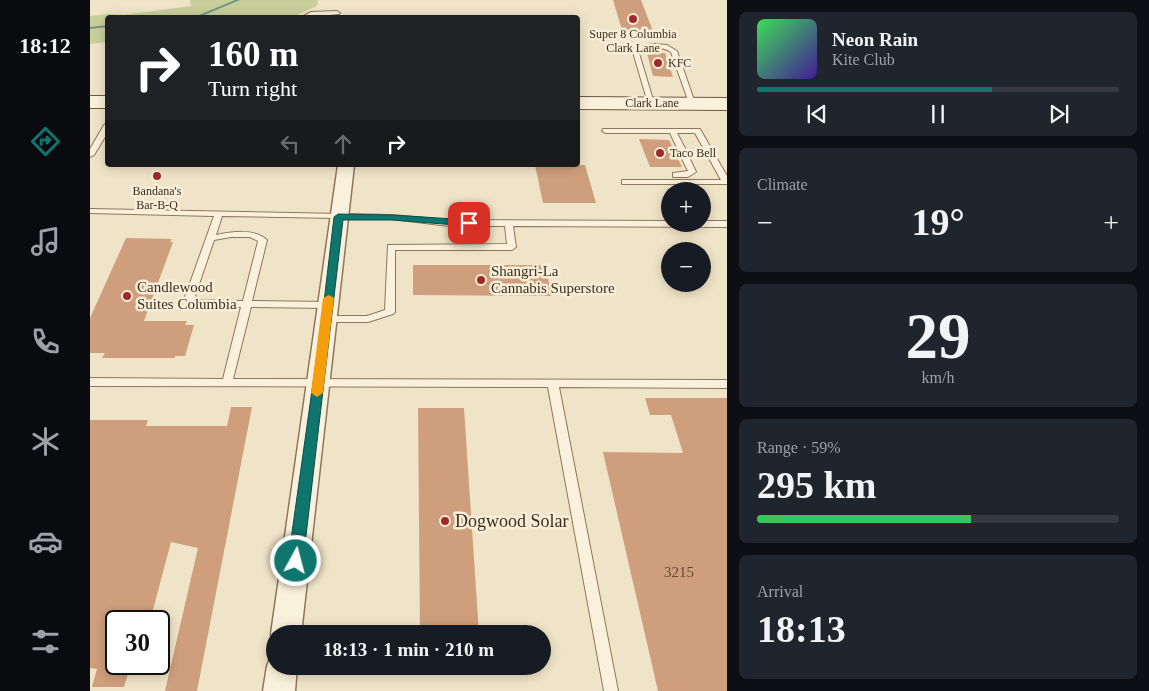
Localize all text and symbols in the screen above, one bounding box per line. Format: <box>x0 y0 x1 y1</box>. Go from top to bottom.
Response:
marker: Super 8 Columbia Clark Lane <box>627 13 639 25</box>
place label: Super 8 Columbia Clark Lane <box>589 27 677 55</box>
text: Neon Rain <box>832 29 918 50</box>
text: 18:12 <box>19 33 71 58</box>
icon: right <box>125 35 190 100</box>
text: 160 m <box>208 35 298 74</box>
text: Kite Club <box>832 51 895 68</box>
place label: KFC <box>668 56 691 70</box>
marker: KFC <box>652 57 664 69</box>
text: Turn right <box>208 76 297 101</box>
street label: Clark Lane <box>625 96 679 110</box>
icon: previous <box>803 100 831 128</box>
icon: pause <box>924 100 952 128</box>
icon: next <box>1045 100 1073 128</box>
icon: directions <box>28 124 63 159</box>
icon: left <box>276 130 304 158</box>
icon: ahead <box>329 130 357 158</box>
icon: right <box>382 130 410 158</box>
place label: Taco Bell <box>670 146 717 160</box>
marker: Taco Bell <box>654 147 666 159</box>
marker: Bandana's Bar-B-Q <box>151 170 163 182</box>
text: Climate <box>757 176 808 193</box>
map controls <box>661 182 711 292</box>
button: + <box>661 182 711 232</box>
place label: Bandana's Bar-B-Q <box>133 184 182 212</box>
text: 19° <box>911 201 965 243</box>
pin <box>448 202 490 244</box>
text: − <box>757 207 773 238</box>
text: + <box>1103 207 1119 238</box>
icon: arrive <box>455 209 483 237</box>
icon: music <box>28 224 63 259</box>
button: − <box>661 242 711 292</box>
place label: Shangri-La Cannabis Superstore <box>491 263 615 296</box>
marker: Shangri-La Cannabis Superstore <box>475 274 487 286</box>
place label: Candlewood Suites Columbia <box>137 279 237 312</box>
marker: Candlewood Suites Columbia <box>121 290 133 302</box>
text: 29 <box>906 300 971 372</box>
icon: phone <box>28 324 63 359</box>
text: km/h <box>922 369 954 386</box>
icon: climate <box>28 424 63 459</box>
text: Range · 59% <box>757 439 841 456</box>
text: 295 km <box>757 464 876 506</box>
place label: Dogwood Solar <box>455 511 569 531</box>
marker: Dogwood Solar <box>439 515 451 527</box>
icon: car <box>28 524 63 559</box>
position arrow <box>269 534 321 586</box>
house number: 3215 <box>664 564 694 580</box>
text: Arrival <box>757 583 803 600</box>
text: 18:13 <box>757 608 846 650</box>
speed limit sign: 30 <box>105 610 170 675</box>
icon: filters <box>28 624 63 659</box>
text: 18:13 · 1 min · 210 m <box>323 639 494 660</box>

